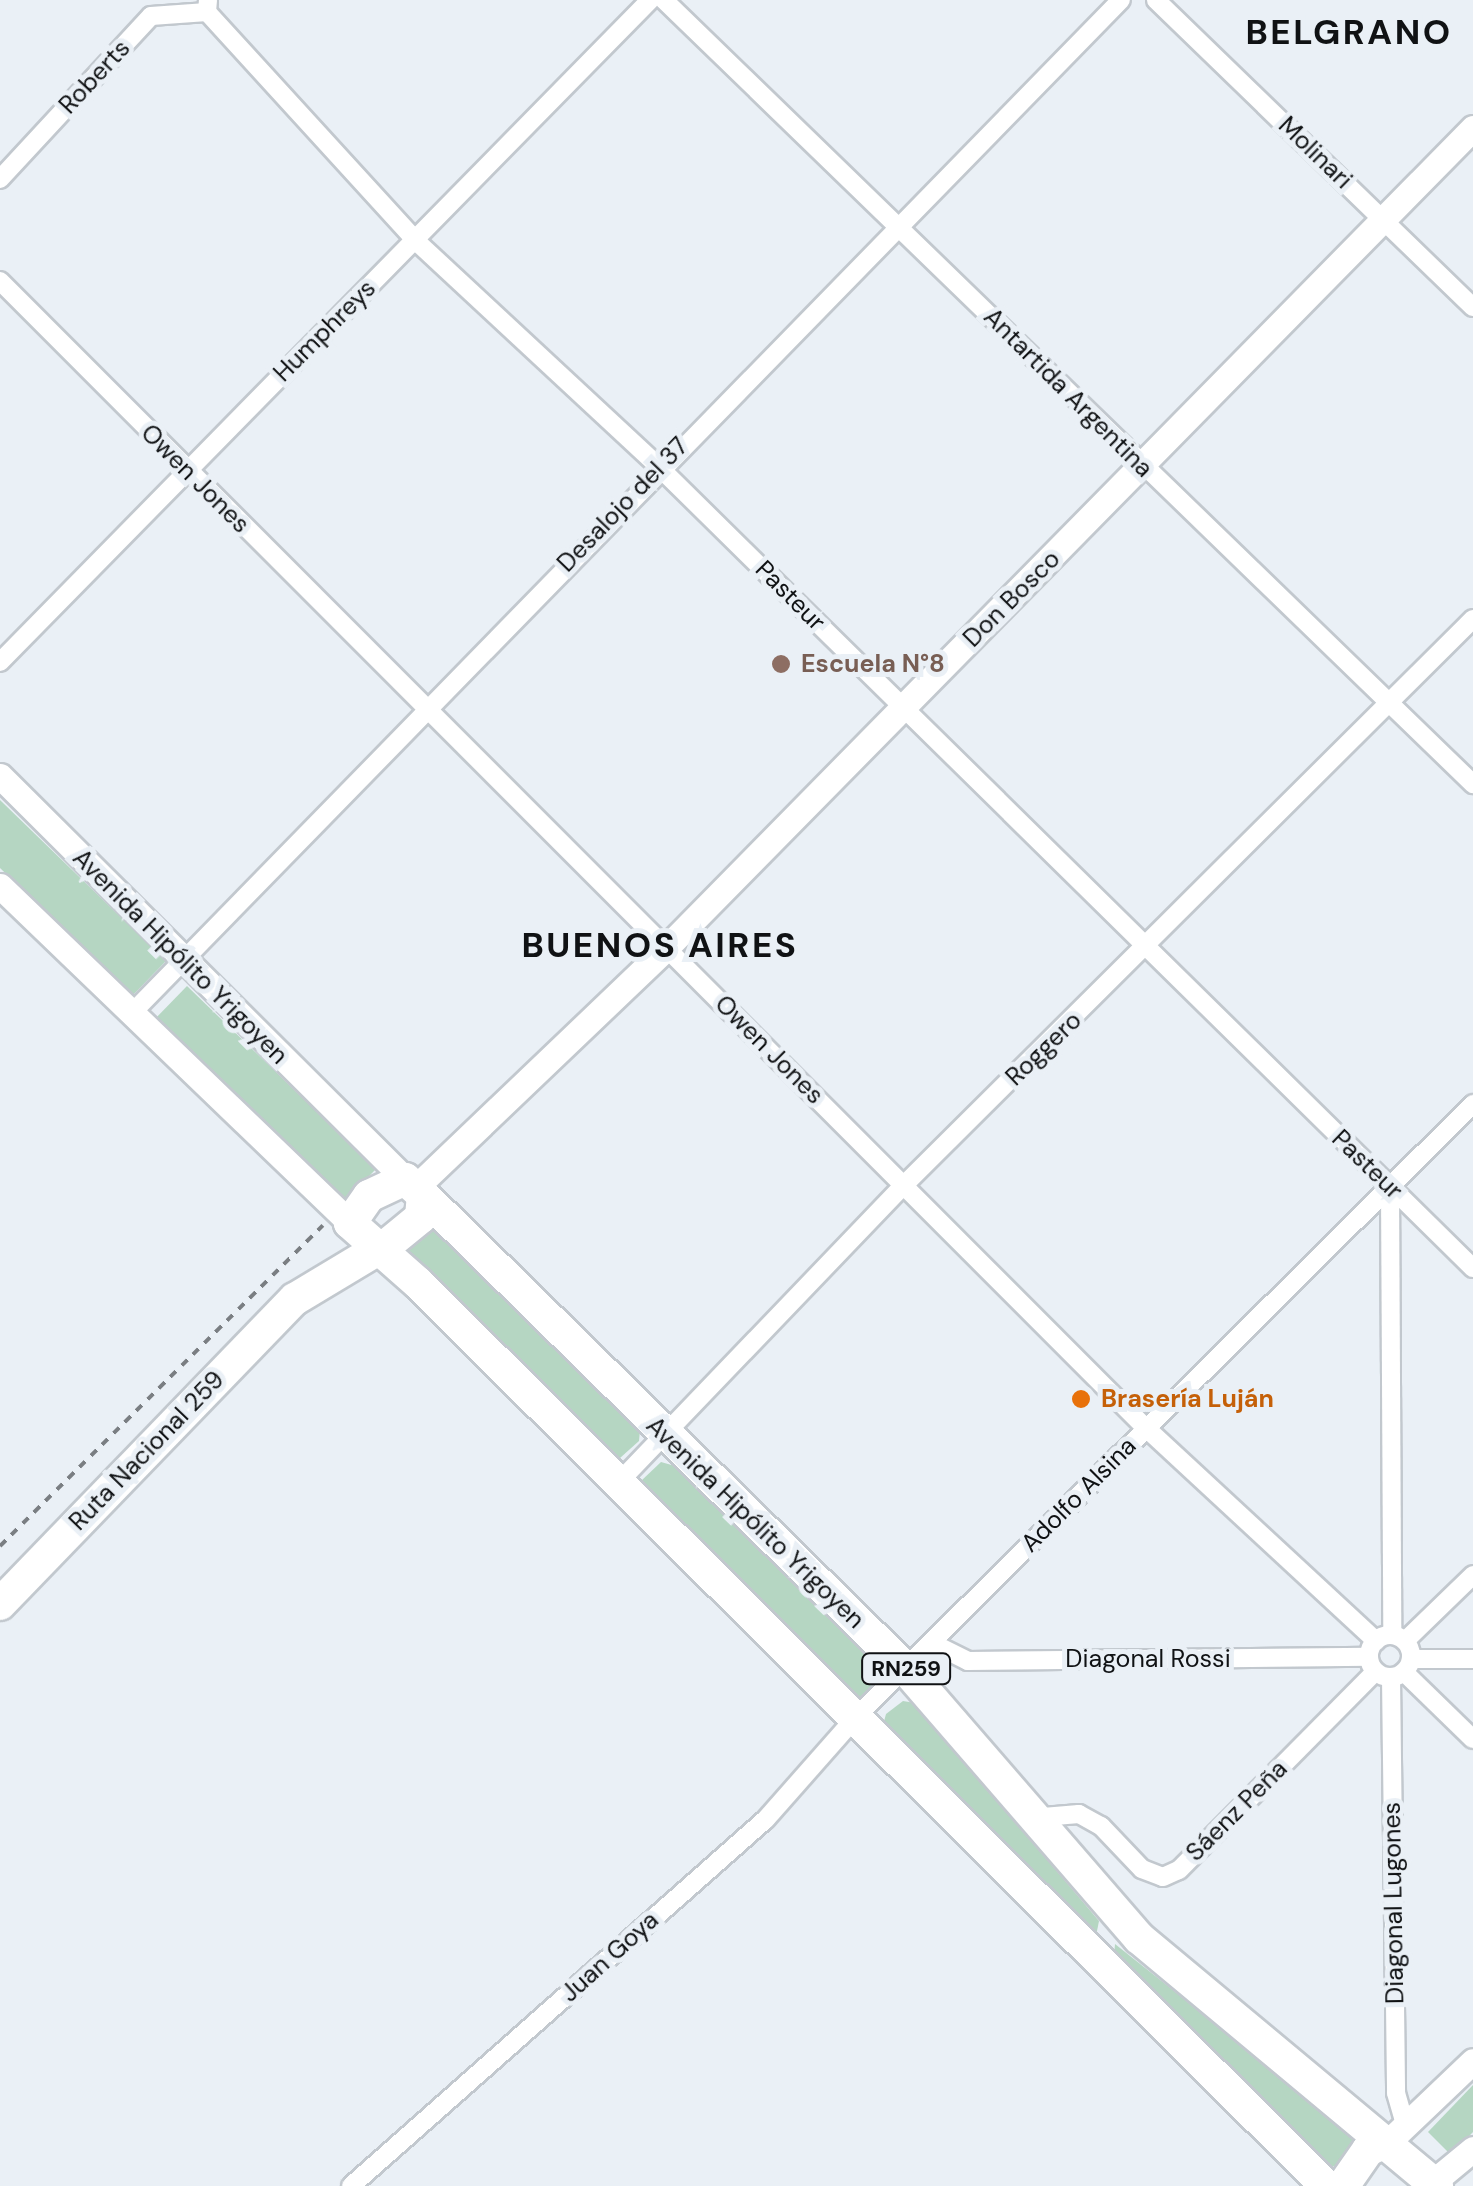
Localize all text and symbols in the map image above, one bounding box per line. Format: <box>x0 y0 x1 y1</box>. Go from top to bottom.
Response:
district label: BELGRANO <box>1245 11 1453 53</box>
street label: Roberts <box>53 34 137 120</box>
street label: Molinari <box>1272 111 1358 195</box>
street label: Humphreys <box>268 274 382 388</box>
street label: Antartida Argentina <box>977 302 1159 484</box>
street label: Owen Jones <box>134 418 256 540</box>
street label: Desalojo del 37 <box>551 432 695 578</box>
street label: Don Bosco <box>957 544 1067 654</box>
street label: Pasteur <box>749 555 831 637</box>
place label: Escuela N°8 <box>801 649 945 679</box>
marker: Escuela N°8 <box>770 653 792 675</box>
street label: Avenida Hipólito Yrigoyen <box>66 843 294 1071</box>
district label: BUENOS AIRES <box>522 924 798 966</box>
street label: Owen Jones <box>708 989 830 1111</box>
street label: Roggero <box>1000 1006 1088 1092</box>
street label: Pasteur <box>1325 1124 1409 1206</box>
street label: Ruta Nacional 259 <box>63 1365 231 1537</box>
place label: Brasería Luján <box>1101 1384 1274 1414</box>
marker: Brasería Luján <box>1070 1388 1092 1410</box>
street label: Avenida Hipólito Yrigoyen <box>640 1411 870 1635</box>
street label: Adolfo Alsina <box>1015 1431 1143 1559</box>
street label: Diagonal Rossi <box>1065 1644 1231 1674</box>
road number: RN259 <box>861 1652 951 1686</box>
street label: Sáenz Peña <box>1180 1754 1294 1868</box>
street label: Diagonal Lugones <box>1377 1802 1411 2004</box>
street label: Juan Goya <box>555 1905 665 2009</box>

